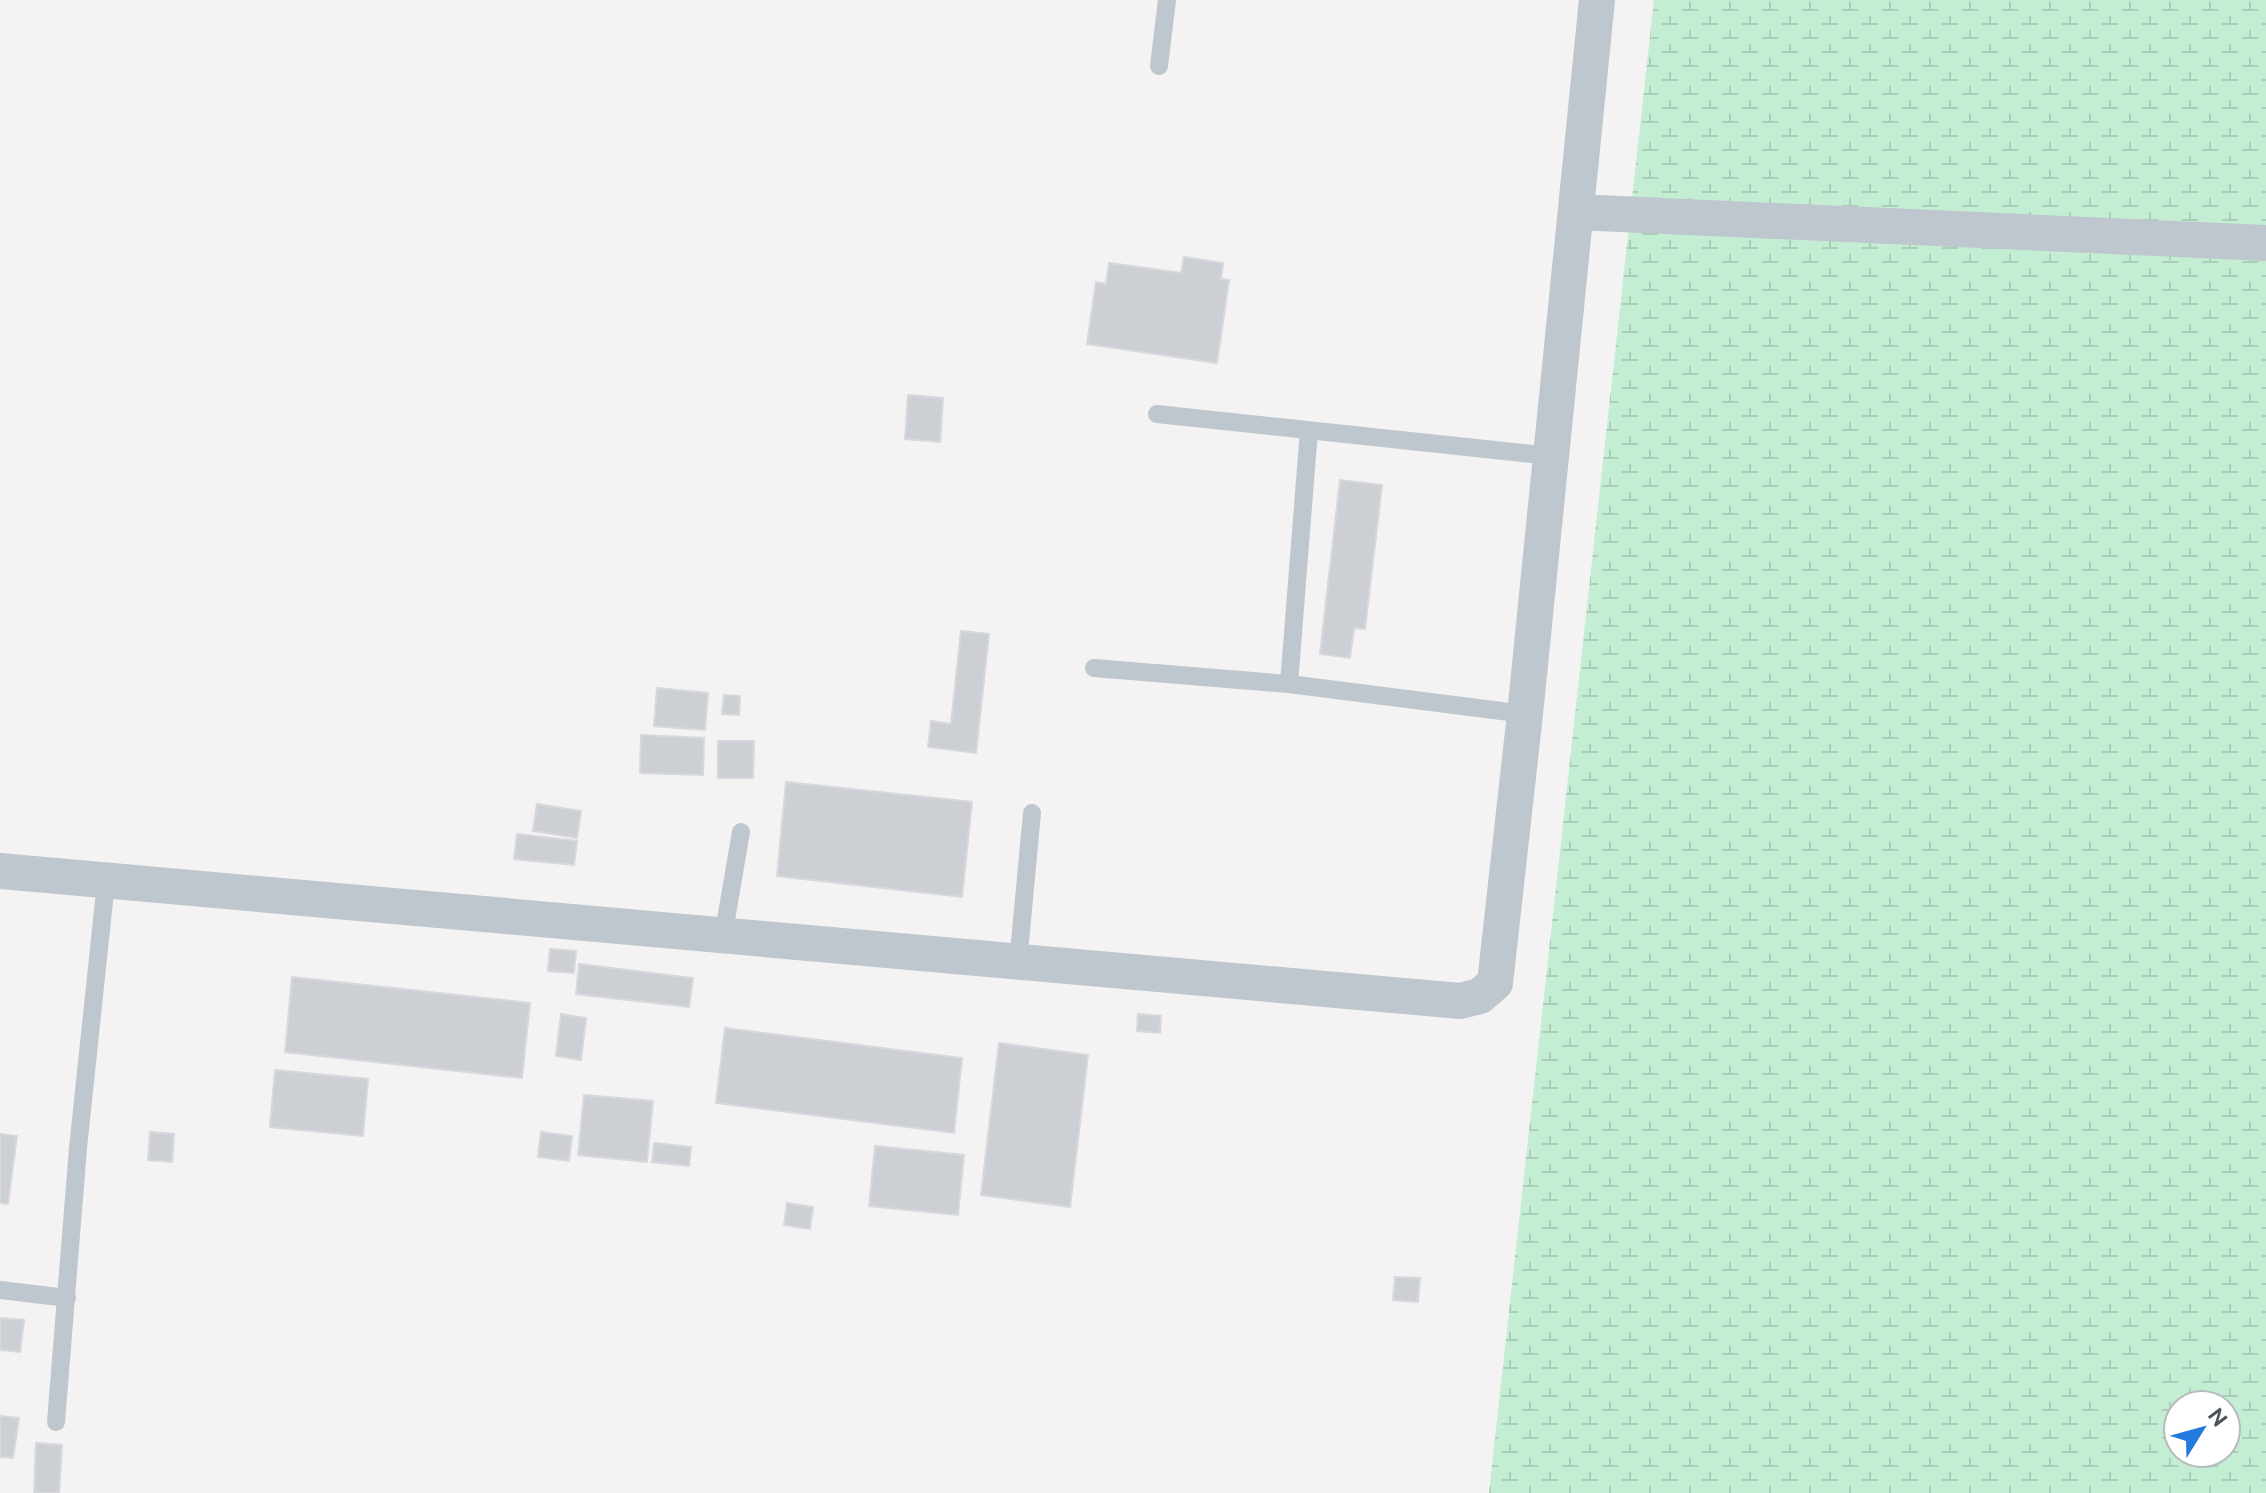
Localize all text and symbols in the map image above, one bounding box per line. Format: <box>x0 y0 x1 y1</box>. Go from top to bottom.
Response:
north arrow <box>2162 1389 2242 1469</box>
text: N <box>2203 1403 2233 1431</box>

